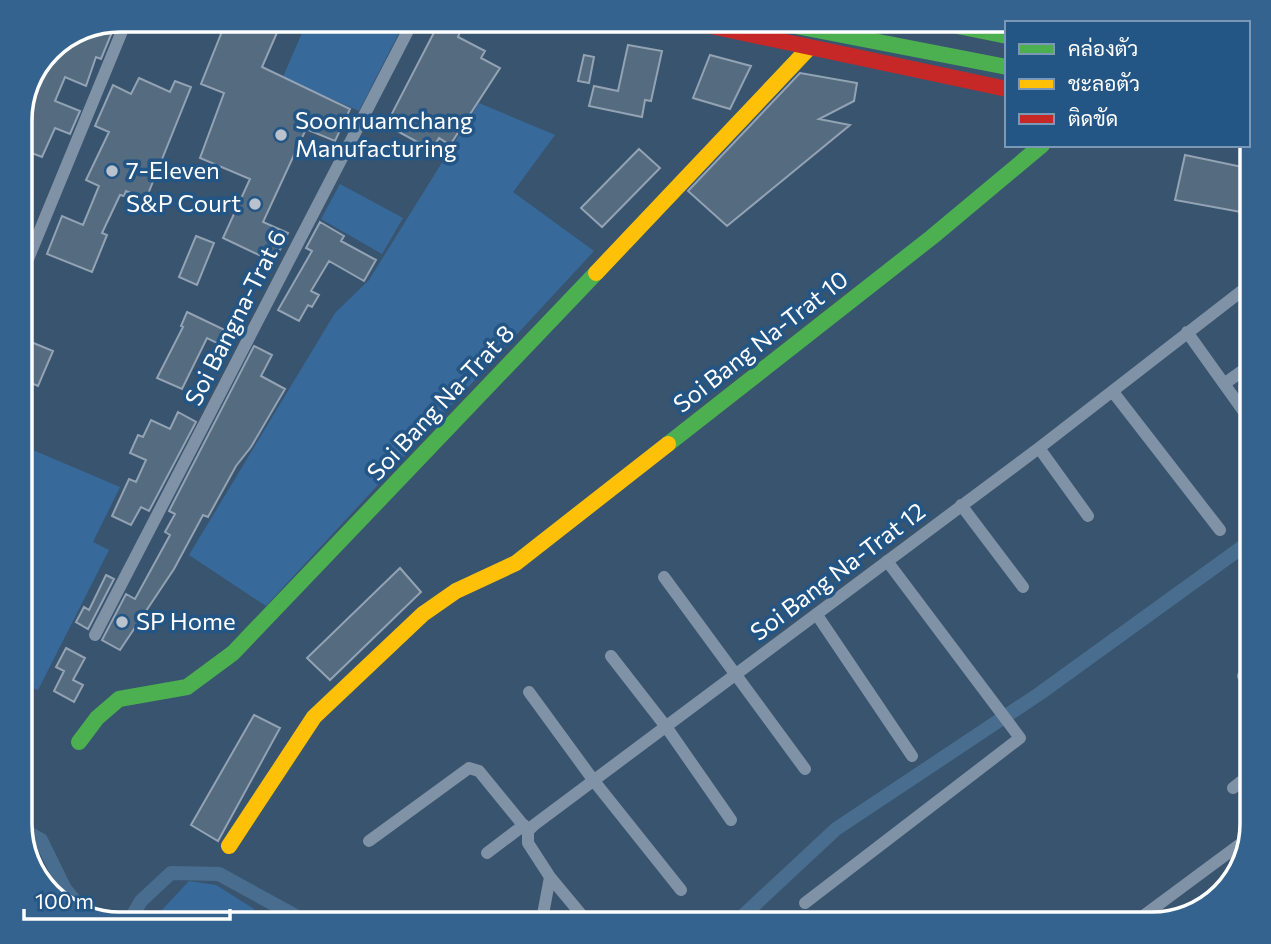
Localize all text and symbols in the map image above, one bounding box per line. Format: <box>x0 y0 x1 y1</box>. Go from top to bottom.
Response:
legend <box>1005 21 1250 147</box>
text: คล่องตัว <box>1068 35 1138 60</box>
text: ชะลอตัว <box>1068 70 1140 95</box>
place label: Soonruamchang Manufacturing <box>295 105 473 162</box>
text: ติดขัด <box>1068 105 1118 130</box>
marker: Soonruamchang Manufacturing <box>273 127 289 143</box>
place label: 7-Eleven <box>126 155 220 184</box>
marker: 7-Eleven <box>104 163 120 179</box>
place label: S&P Court <box>126 188 241 217</box>
marker: S&P Court <box>247 196 263 212</box>
street label: Soi Bangna-Trat 6 <box>178 225 291 410</box>
street label: Soi Bang Na-Trat 10 <box>667 264 853 418</box>
street label: Soi Bang Na-Trat 8 <box>360 318 519 486</box>
street label: Soi Bang Na-Trat 12 <box>744 496 930 646</box>
place label: SP Home <box>136 606 236 635</box>
marker: SP Home <box>114 614 130 630</box>
scale bar <box>24 878 231 922</box>
text: 100 m <box>35 888 94 913</box>

